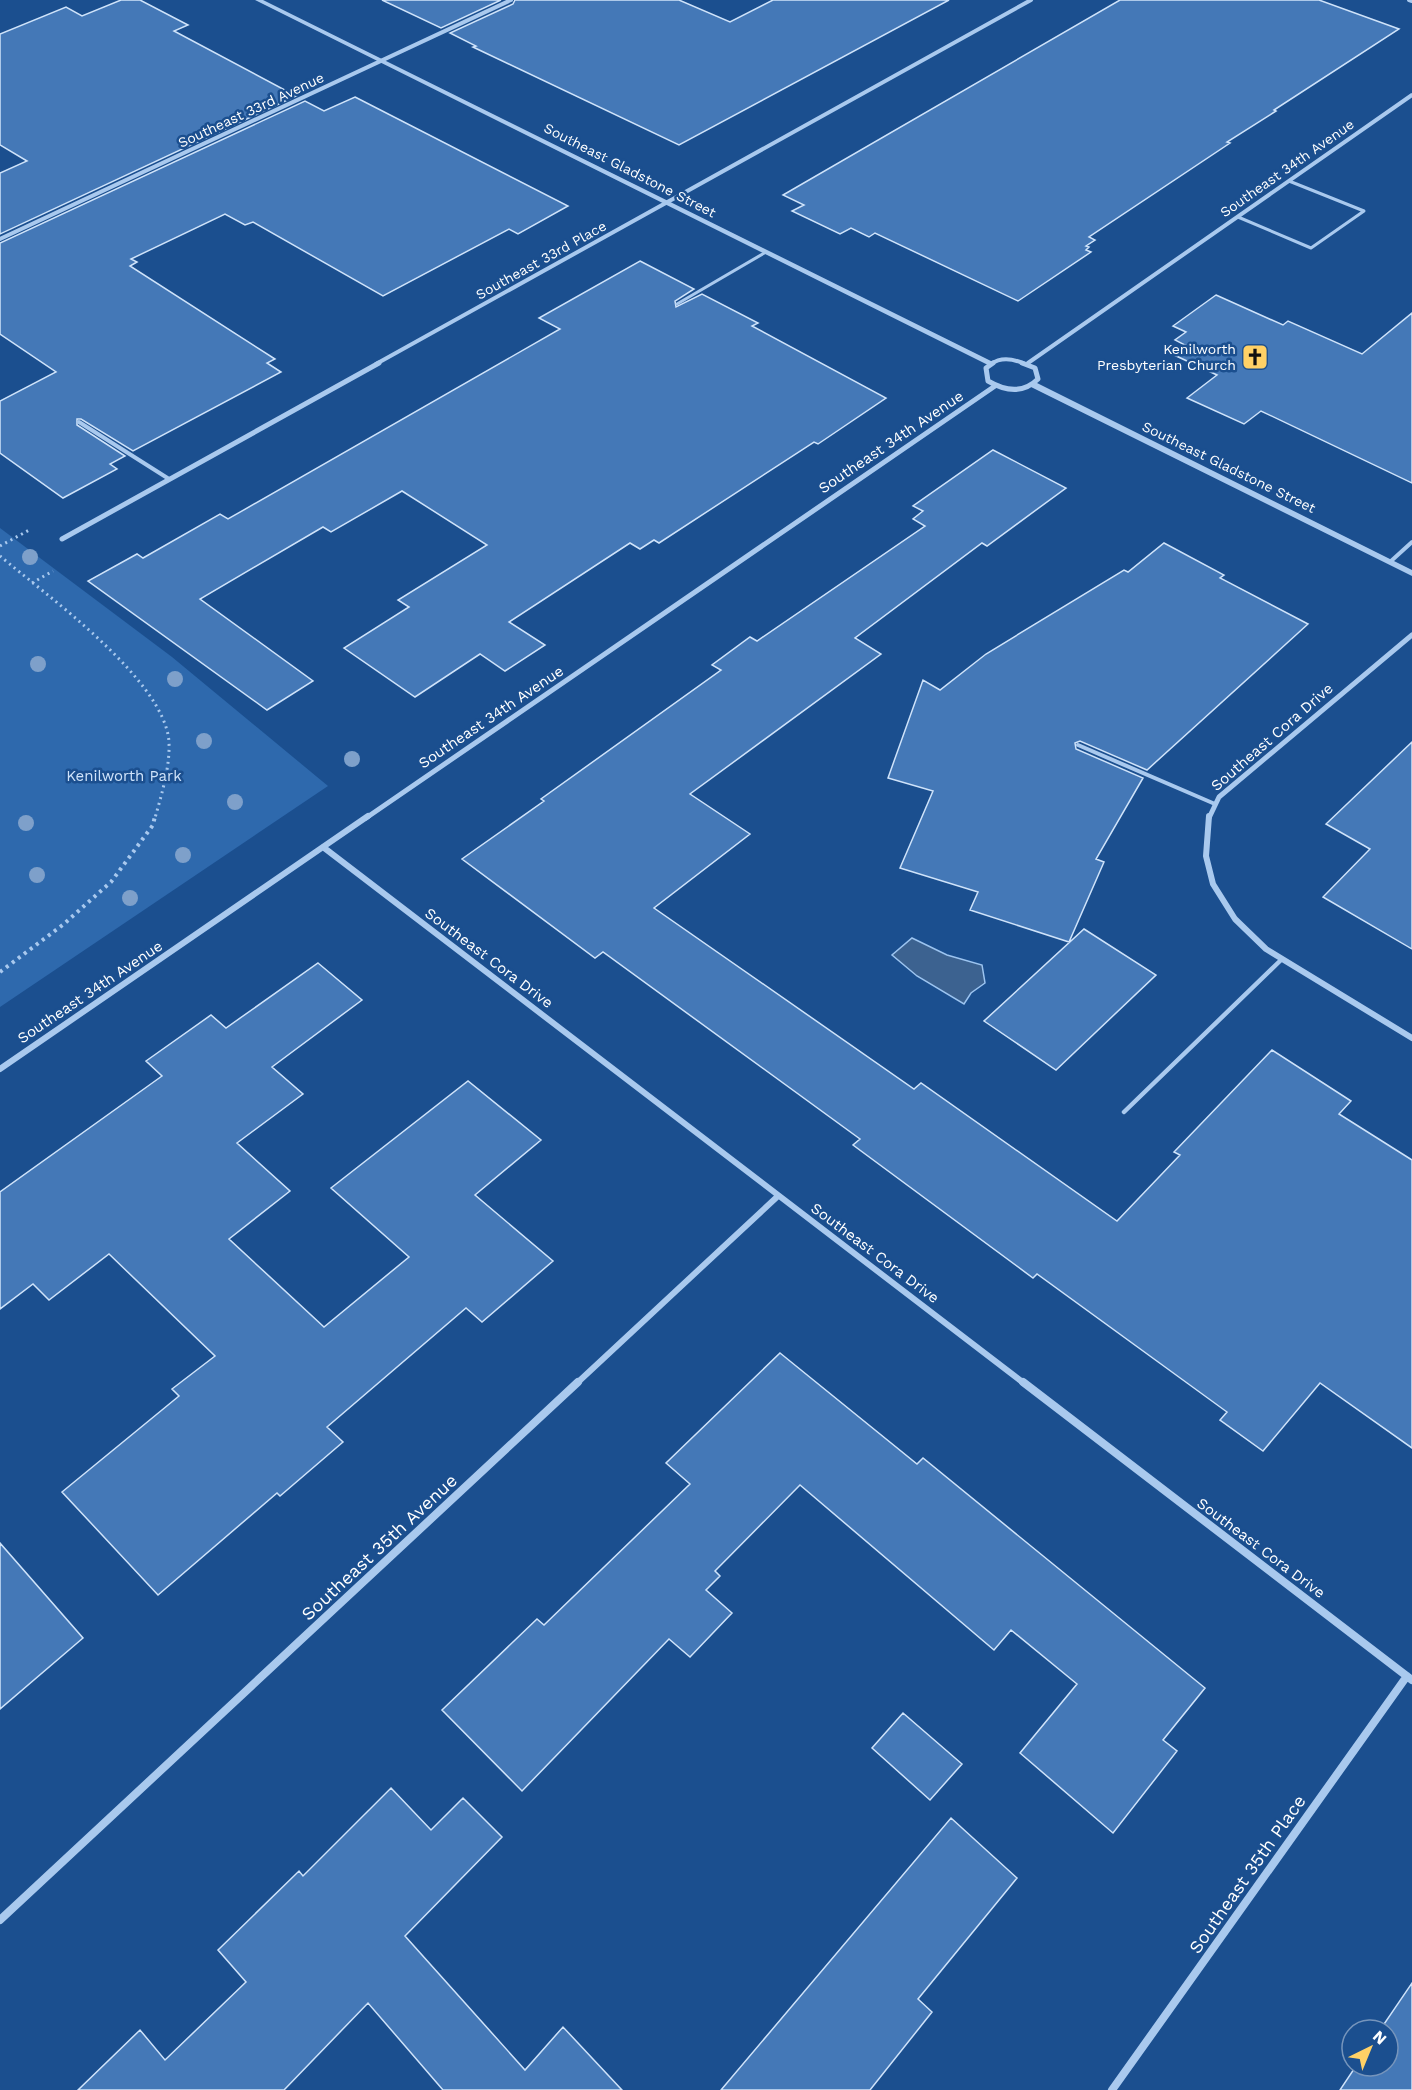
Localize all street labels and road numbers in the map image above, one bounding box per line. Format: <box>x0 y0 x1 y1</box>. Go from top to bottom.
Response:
street label: Southeast 33rd Avenue <box>176 69 326 151</box>
street label: Southeast 34th Avenue <box>1217 116 1357 220</box>
street label: Southeast Gladstone Street <box>541 120 719 221</box>
street label: Southeast 33rd Place <box>473 217 609 303</box>
street label: Southeast 34th Avenue <box>815 387 967 497</box>
street label: Southeast Gladstone Street <box>1140 418 1318 516</box>
street label: Southeast 34th Avenue <box>415 662 567 772</box>
street label: Southeast Cora Drive <box>1207 679 1337 795</box>
street label: Southeast Cora Drive <box>421 904 557 1012</box>
street label: Southeast 34th Avenue <box>14 937 166 1047</box>
street label: Southeast Cora Drive <box>807 1199 943 1307</box>
street label: Southeast 35th Avenue <box>297 1470 461 1624</box>
street label: Southeast Cora Drive <box>1193 1494 1329 1602</box>
street label: Southeast 35th Place <box>1184 1791 1310 1957</box>

